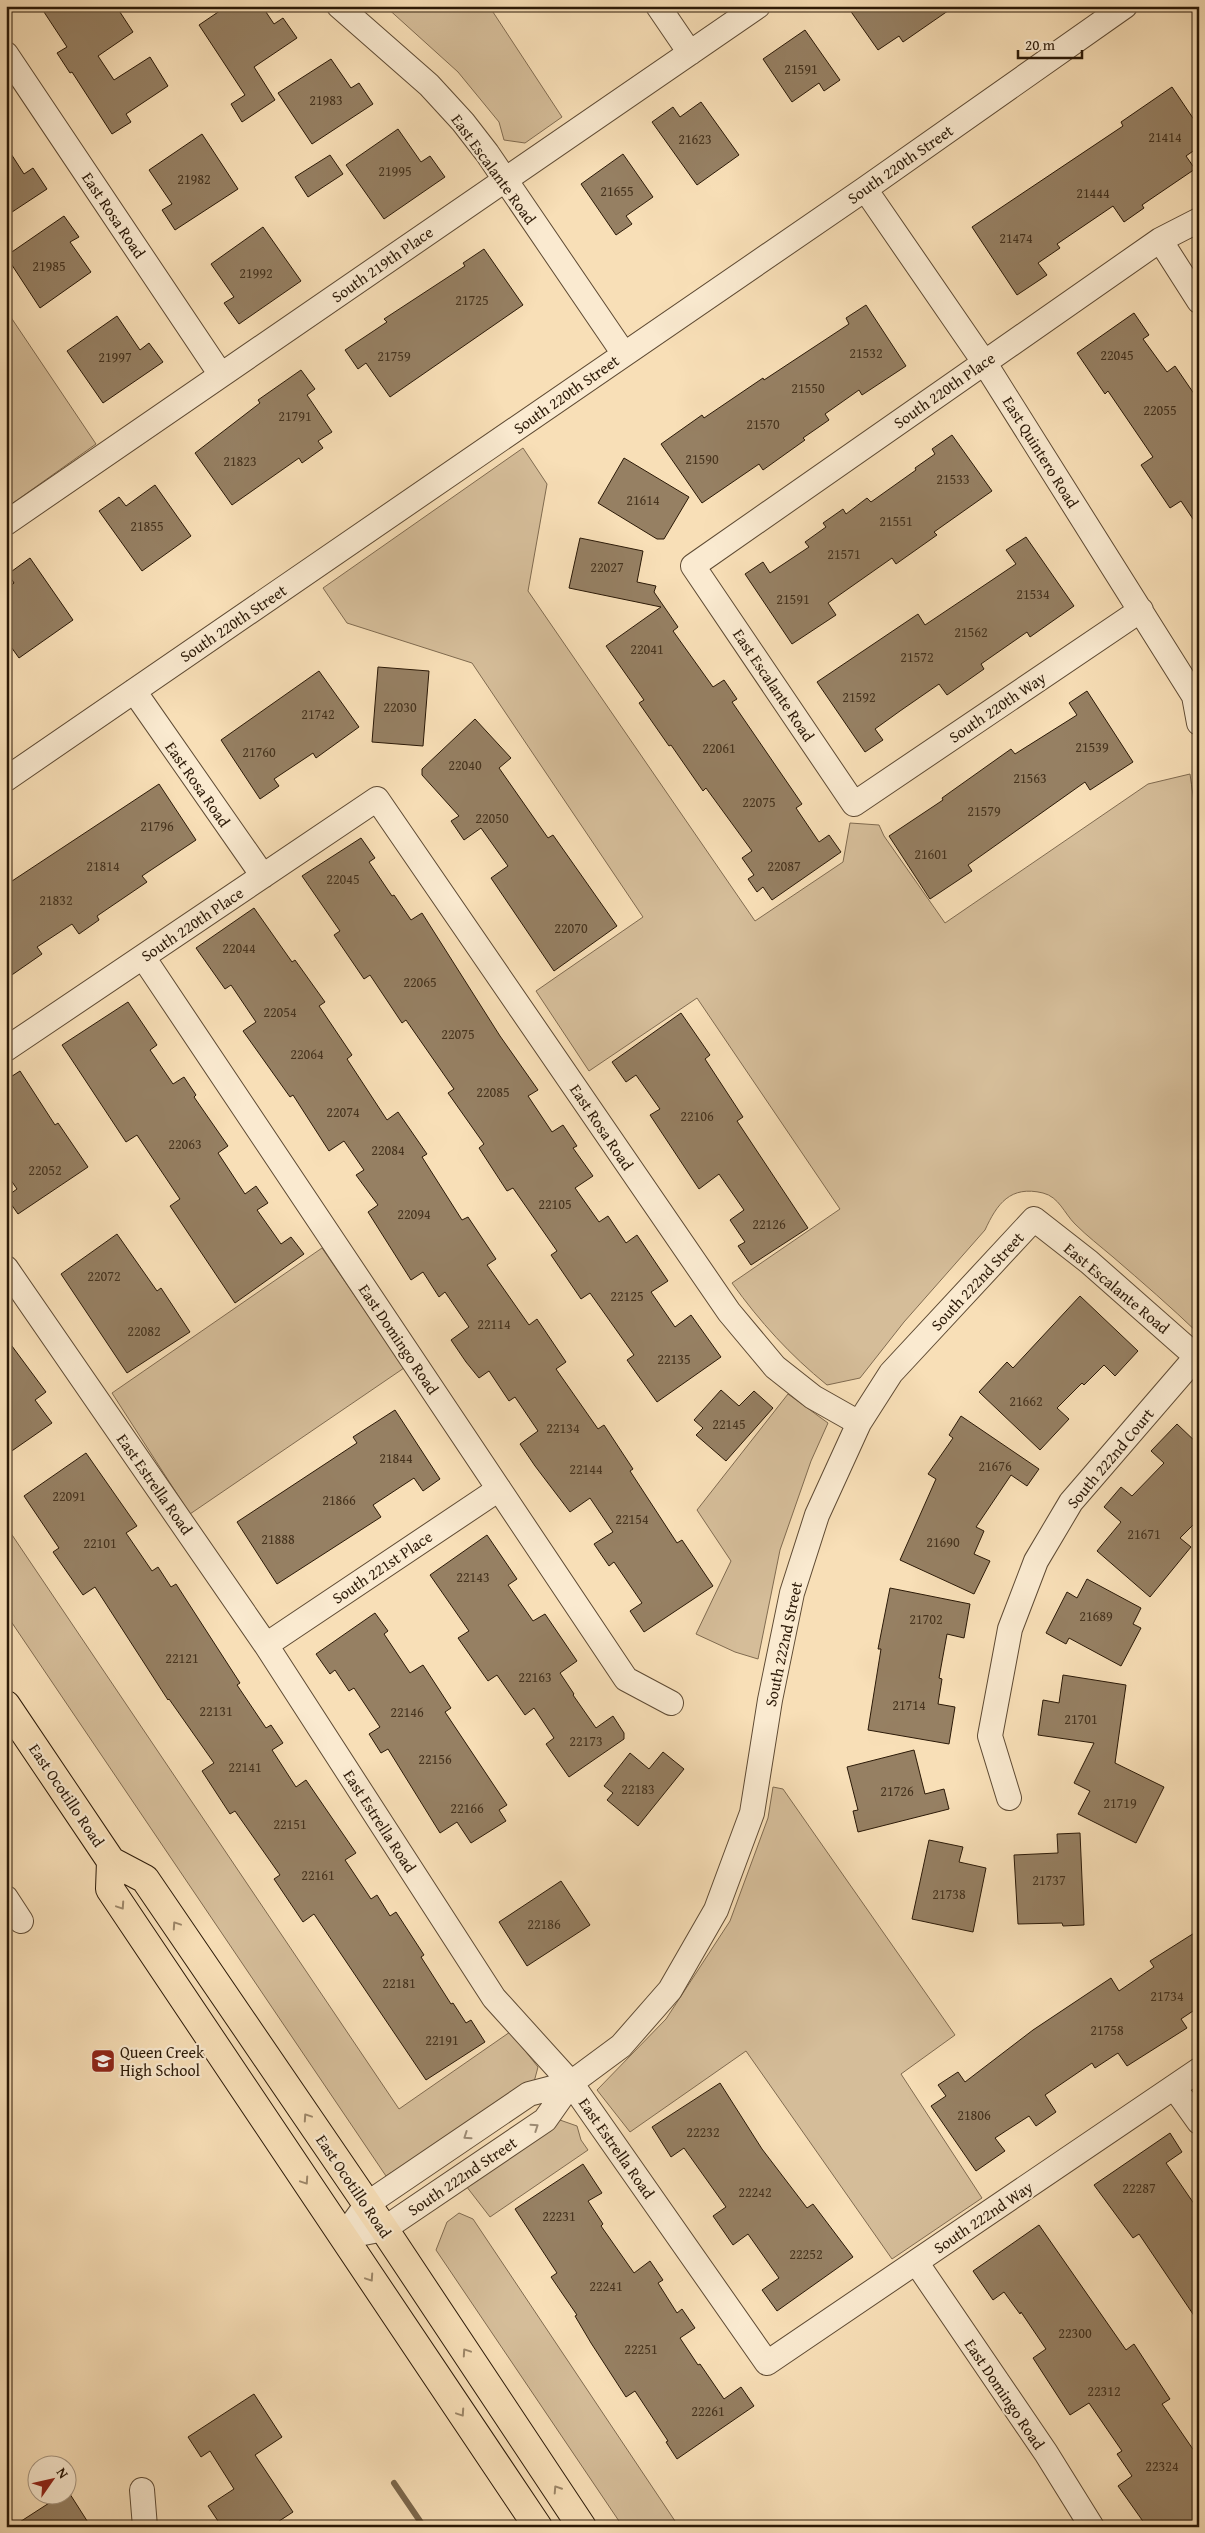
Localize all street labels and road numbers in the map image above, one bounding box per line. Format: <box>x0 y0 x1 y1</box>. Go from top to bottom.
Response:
street label: East Escalante Road <box>446 109 543 230</box>
street label: South 220th Street <box>842 118 958 210</box>
street label: East Rosa Road <box>76 167 152 263</box>
street label: South 219th Place <box>326 220 438 308</box>
street label: South 220th Place <box>888 346 1000 434</box>
street label: South 220th Street <box>508 348 624 440</box>
street label: East Quintero Road <box>997 391 1085 513</box>
street label: South 220th Street <box>175 578 292 668</box>
street label: East Escalante Road <box>727 624 821 747</box>
street label: South 220th Way <box>944 666 1050 748</box>
street label: East Rosa Road <box>160 736 237 832</box>
street label: South 220th Place <box>136 881 248 967</box>
street label: East Rosa Road <box>564 1079 640 1175</box>
street label: South 222nd Street <box>925 1226 1029 1336</box>
street label: East Escalante Road <box>1059 1237 1175 1340</box>
street label: East Domingo Road <box>353 1279 445 1399</box>
street label: South 222nd Court <box>1061 1402 1159 1513</box>
street label: East Estrella Road <box>111 1429 199 1540</box>
street label: South 221st Place <box>327 1524 437 1610</box>
street label: South 222nd Street <box>758 1579 808 1709</box>
street label: East Ocotillo Road <box>23 1738 111 1852</box>
street label: East Estrella Road <box>338 1765 423 1878</box>
street label: East Estrella Road <box>573 2093 661 2204</box>
street label: East Ocotillo Road <box>310 2129 398 2243</box>
street label: South 222nd Street <box>402 2130 522 2222</box>
street label: South 222nd Way <box>928 2175 1038 2259</box>
street label: East Domingo Road <box>959 2334 1051 2454</box>

